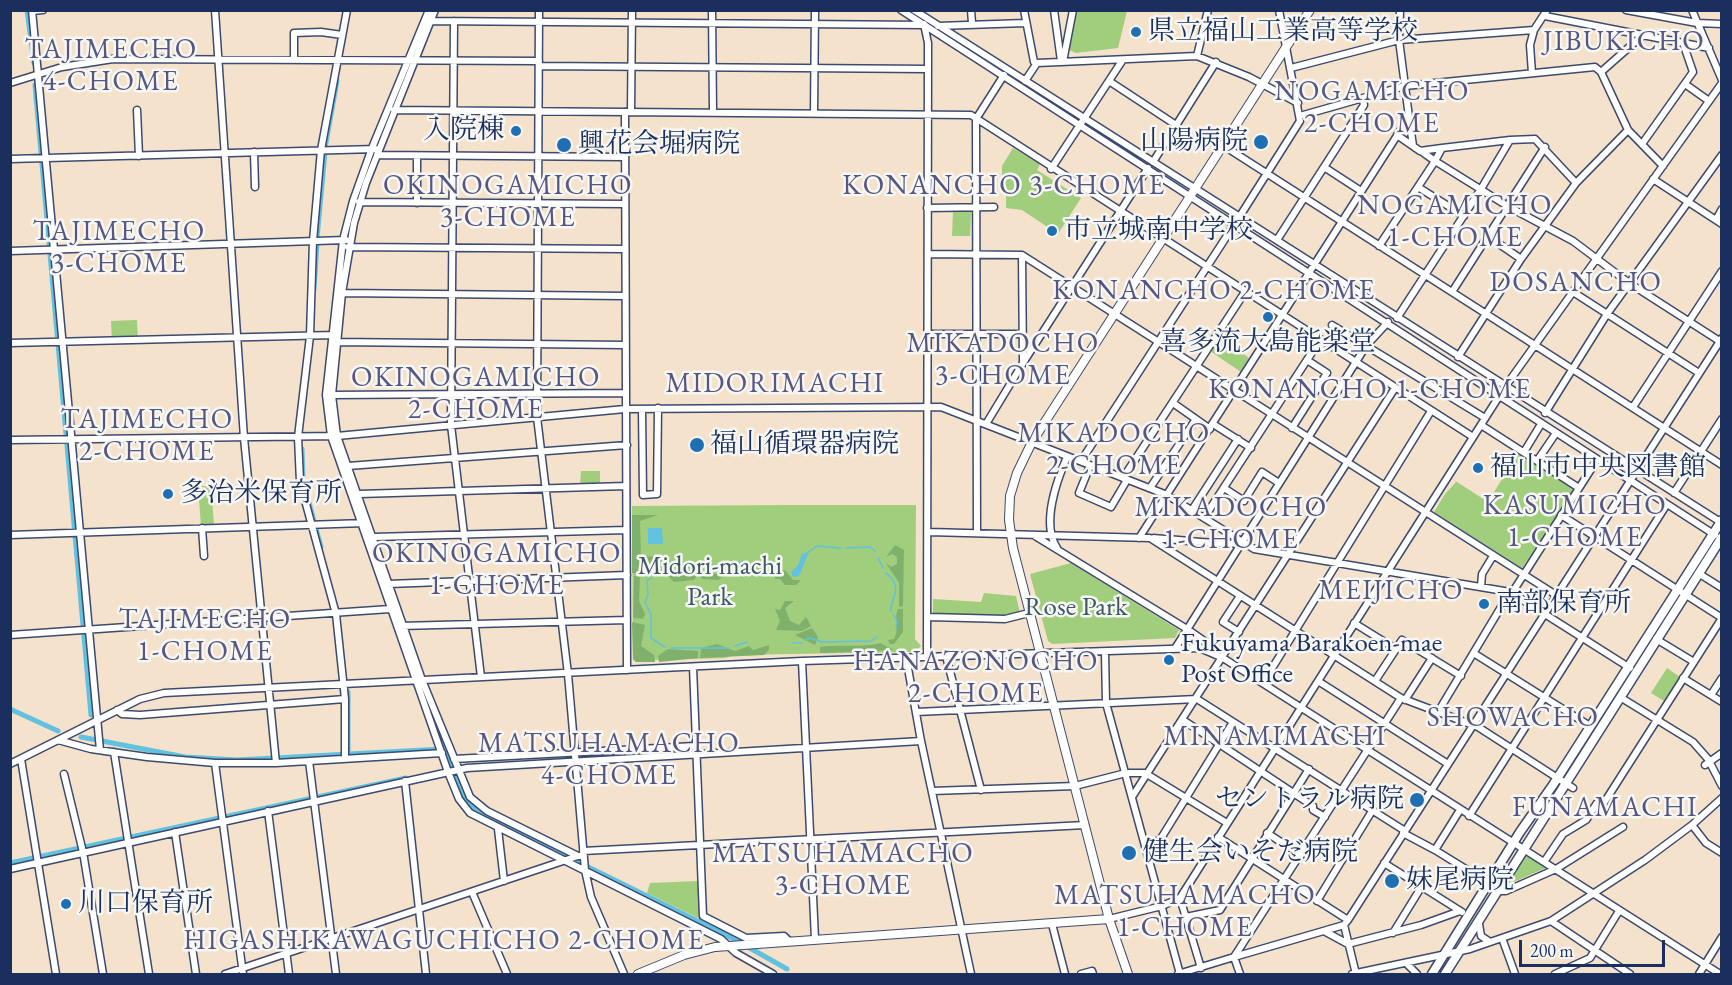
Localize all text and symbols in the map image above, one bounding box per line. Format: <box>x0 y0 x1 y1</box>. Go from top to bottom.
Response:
place label: 県立福山工業高等学校 <box>1148 16 1418 48</box>
marker: 県立福山工業高等学校 <box>1129 25 1143 39</box>
district label: JIBUKICHO <box>1543 25 1705 59</box>
district label: TAJIMECHO 4-CHOME <box>24 33 198 99</box>
district label: NOGAMICHO 2-CHOME <box>1274 75 1470 141</box>
place label: 入院棟 <box>423 115 504 147</box>
marker: 入院棟 <box>509 124 523 138</box>
place label: 山陽病院 <box>1140 126 1248 158</box>
place label: 興花会堀病院 <box>578 129 740 161</box>
marker: 山陽病院 <box>1252 133 1270 151</box>
marker: 興花会堀病院 <box>555 136 573 154</box>
district label: OKINOGAMICHO 3-CHOME <box>383 169 633 235</box>
district label: KONANCHO 3-CHOME <box>842 169 1166 203</box>
district label: NOGAMICHO 1-CHOME <box>1357 189 1553 255</box>
district label: TAJIMECHO 3-CHOME <box>32 215 206 281</box>
place label: 市立城南中学校 <box>1064 215 1253 247</box>
marker: 市立城南中学校 <box>1045 224 1059 238</box>
district label: DOSANCHO <box>1490 266 1662 300</box>
district label: KONANCHO 2-CHOME <box>1052 274 1376 308</box>
marker: 喜多流大島能楽堂 <box>1261 310 1275 324</box>
district label: MIKADOCHO 3-CHOME <box>906 327 1100 393</box>
place label: 喜多流大島能楽堂 <box>1160 327 1376 359</box>
district label: OKINOGAMICHO 2-CHOME <box>351 361 601 427</box>
district label: MIDORIMACHI <box>665 367 885 401</box>
district label: KONANCHO 1-CHOME <box>1208 373 1532 407</box>
district label: TAJIMECHO 2-CHOME <box>60 403 234 469</box>
district label: MIKADOCHO 2-CHOME <box>1017 417 1211 483</box>
place label: 福山循環器病院 <box>710 429 899 461</box>
marker: 福山循環器病院 <box>688 436 706 454</box>
place label: 福山市中央図書館 <box>1490 452 1706 484</box>
marker: 福山市中央図書館 <box>1471 461 1485 475</box>
place label: 多治米保育所 <box>180 478 342 510</box>
marker: 多治米保育所 <box>161 487 175 501</box>
district label: KASUMICHO 1-CHOME <box>1483 489 1667 555</box>
district label: MIKADOCHO 1-CHOME <box>1134 491 1328 557</box>
district label: OKINOGAMICHO 1-CHOME <box>372 537 622 603</box>
park label: Midori-machi Park <box>638 551 782 614</box>
district label: MEIJICHO <box>1318 574 1464 608</box>
place label: 南部保育所 <box>1496 588 1631 620</box>
park label: Rose Park <box>1024 592 1128 624</box>
marker: 南部保育所 <box>1477 597 1491 611</box>
district label: TAJIMECHO 1-CHOME <box>118 603 292 669</box>
place label: Fukuyama Barakoen-mae Post Office <box>1181 628 1442 691</box>
district label: HANAZONOCHO 2-CHOME <box>853 645 1099 711</box>
marker: Fukuyama Barakoen-mae Post Office <box>1162 653 1176 667</box>
district label: SHOWACHO <box>1427 701 1599 735</box>
district label: MINAMIMACHI <box>1163 720 1387 754</box>
district label: MATSUHAMACHO 4-CHOME <box>478 727 740 793</box>
place label: セントラル病院 <box>1215 784 1404 816</box>
marker: セントラル病院 <box>1408 791 1426 809</box>
district label: FUNAMACHI <box>1512 791 1698 825</box>
district label: MATSUHAMACHO 3-CHOME <box>712 837 974 903</box>
place label: 健生会いそだ病院 <box>1142 837 1358 869</box>
marker: 健生会いそだ病院 <box>1120 844 1138 862</box>
place label: 妹尾病院 <box>1406 865 1514 897</box>
marker: 妹尾病院 <box>1383 872 1401 890</box>
district label: MATSUHAMACHO 1-CHOME <box>1054 879 1316 945</box>
place label: 川口保育所 <box>78 888 213 920</box>
marker: 川口保育所 <box>59 897 73 911</box>
district label: HIGASHIKAWAGUCHICHO 2-CHOME <box>183 924 705 958</box>
scale bar <box>1522 928 1668 966</box>
text: 200 m <box>1530 939 1574 962</box>

